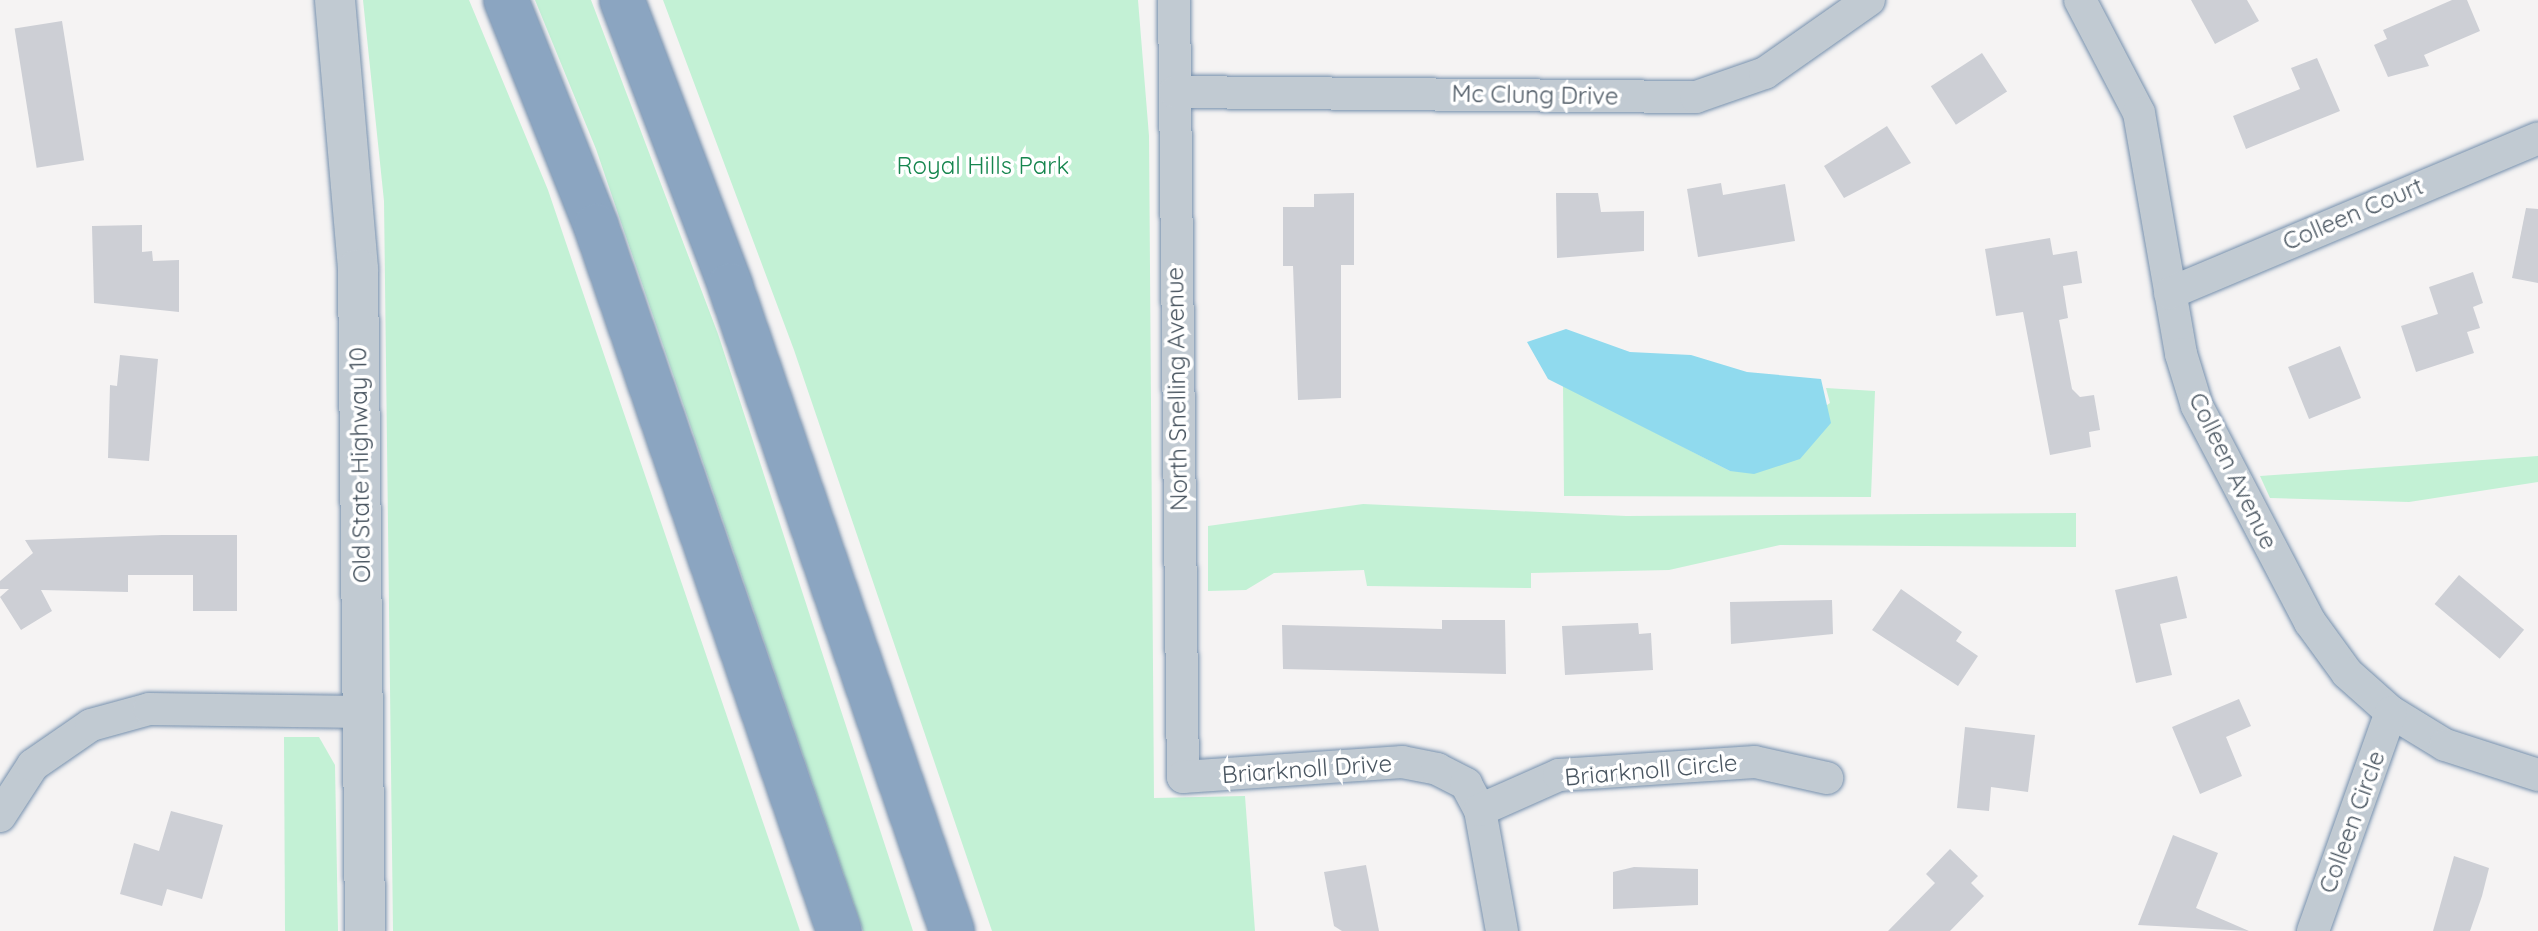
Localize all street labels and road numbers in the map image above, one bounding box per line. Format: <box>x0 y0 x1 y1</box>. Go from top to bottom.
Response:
street label: Mc Clung Drive <box>1451 79 1619 111</box>
street label: Colleen Court <box>2278 171 2428 257</box>
street label: North Snelling Avenue <box>1160 267 1194 511</box>
street label: Old State Highway 10 <box>344 347 376 583</box>
street label: Colleen Avenue <box>2183 388 2283 554</box>
street label: Colleen Circle <box>2313 747 2391 897</box>
street label: Briarknoll Circle <box>1563 748 1739 792</box>
street label: Briarknoll Drive <box>1221 749 1393 789</box>

